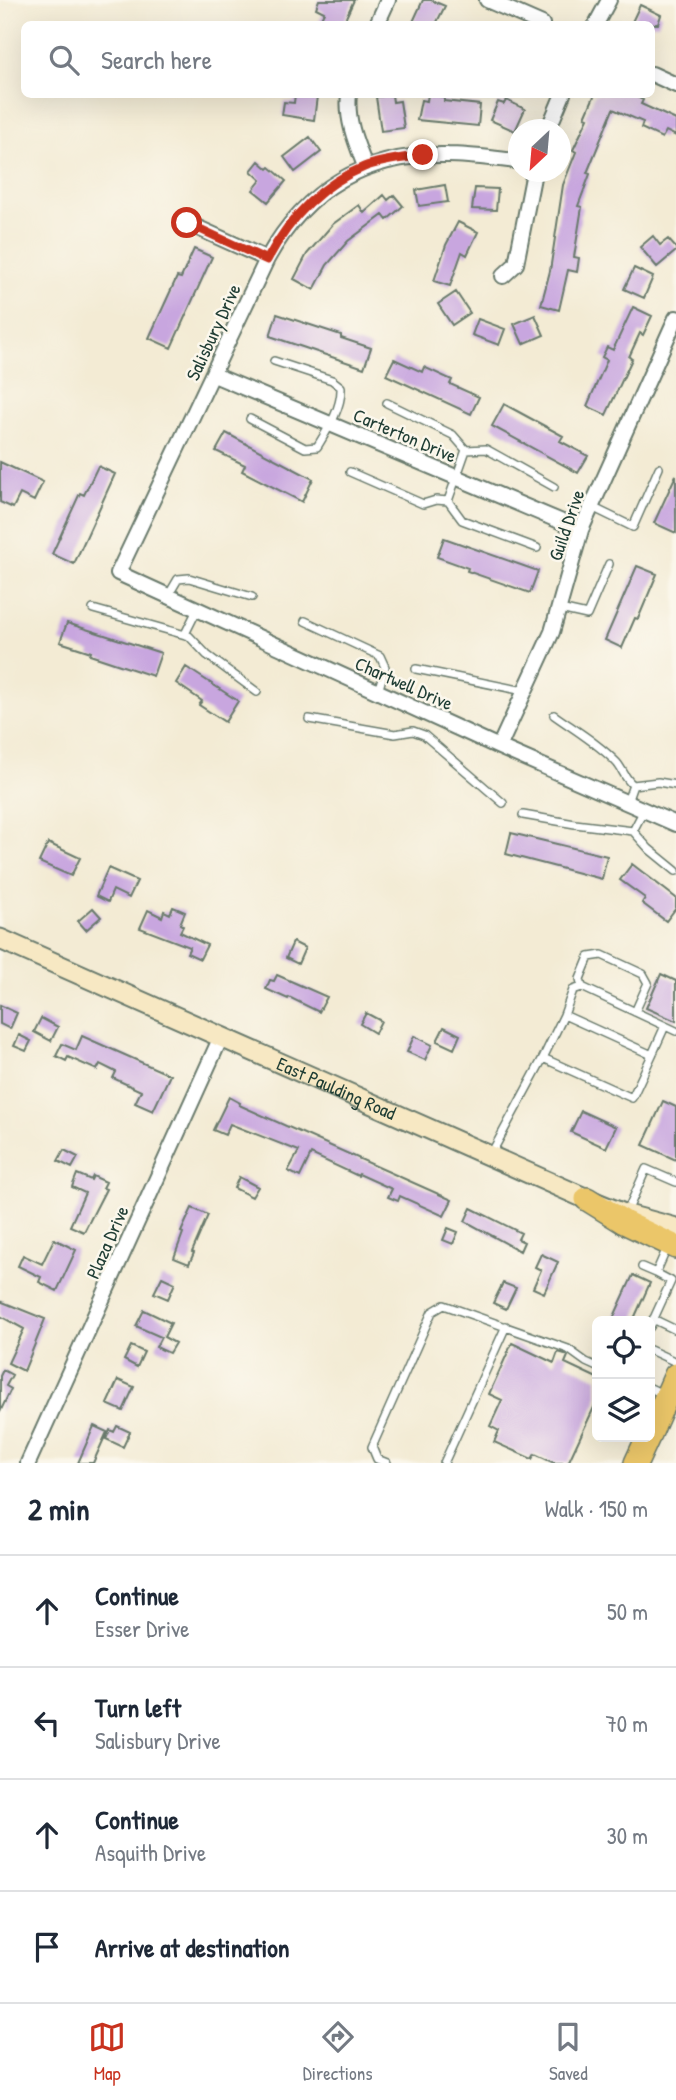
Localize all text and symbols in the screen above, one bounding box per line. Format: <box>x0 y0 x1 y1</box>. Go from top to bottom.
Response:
search box <box>21 21 655 98</box>
icon: search <box>45 41 83 79</box>
text: Search here <box>101 42 212 77</box>
north arrow <box>508 119 571 182</box>
route end <box>407 139 438 170</box>
route start <box>171 207 202 238</box>
street label: Salisbury Drive <box>179 279 247 384</box>
street label: Carterton Drive <box>350 402 461 469</box>
street label: Guild Drive <box>542 486 590 564</box>
street label: Chartwell Drive <box>351 650 457 716</box>
street label: East Paulding Road <box>273 1050 401 1126</box>
street label: Plaza Drive <box>79 1201 135 1283</box>
map controls <box>592 1316 655 1442</box>
button: locate <box>592 1316 655 1379</box>
button: layers <box>592 1379 655 1442</box>
text: 2 min <box>28 1489 90 1529</box>
text: Walk · 150 m <box>545 1493 648 1524</box>
text: Continue <box>95 1578 179 1613</box>
icon: ahead <box>28 1592 66 1630</box>
text: 50 m <box>607 1596 648 1627</box>
text: Esser Drive <box>95 1613 189 1644</box>
text: Turn left <box>95 1690 181 1725</box>
icon: left <box>28 1704 66 1742</box>
text: 70 m <box>605 1708 648 1739</box>
text: Salisbury Drive <box>95 1725 221 1756</box>
text: Continue <box>95 1802 179 1837</box>
icon: ahead <box>28 1816 66 1854</box>
text: 30 m <box>606 1820 648 1851</box>
text: Asquith Drive <box>95 1837 206 1868</box>
icon: arrive <box>28 1928 66 1966</box>
text: Arrive at destination <box>95 1930 290 1965</box>
tab: Map <box>88 2018 126 2086</box>
tab: Directions <box>303 2018 373 2086</box>
tab: Saved <box>549 2018 588 2086</box>

